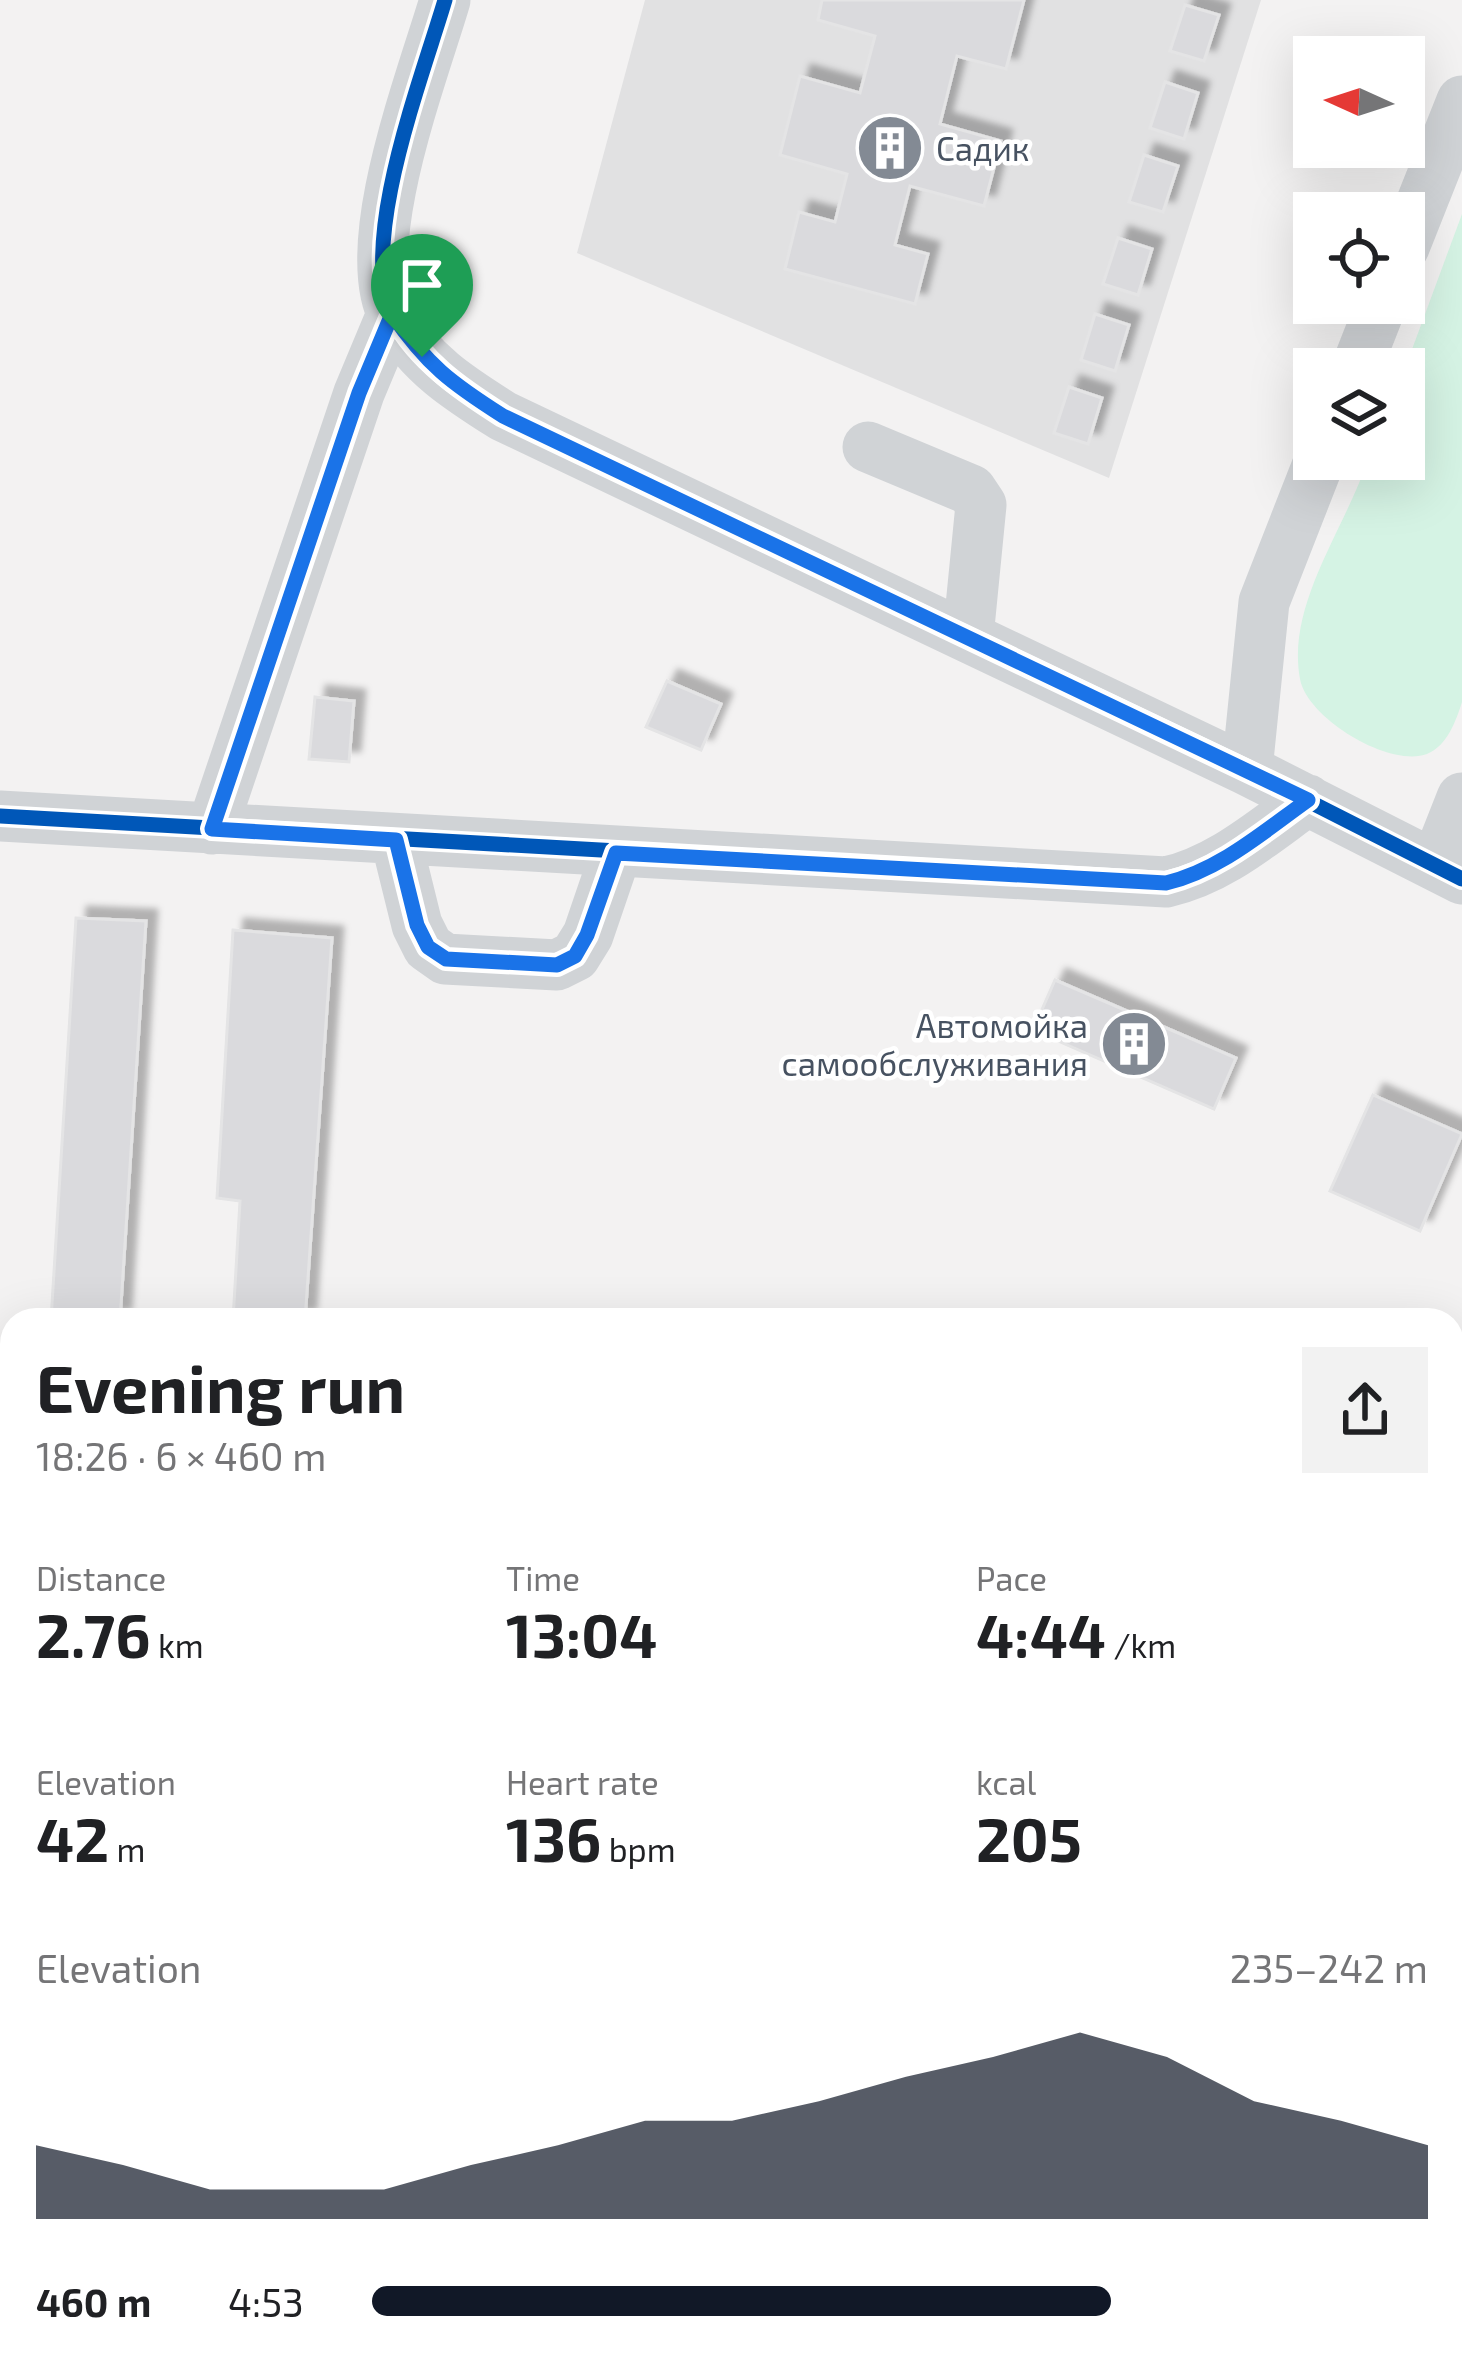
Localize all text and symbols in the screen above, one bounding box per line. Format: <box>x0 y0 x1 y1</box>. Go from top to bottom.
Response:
north arrow <box>1293 36 1425 168</box>
map controls <box>1293 36 1425 480</box>
building icon: Садик <box>855 113 925 183</box>
place label: Садик <box>936 128 1029 168</box>
button: locate <box>1293 192 1425 324</box>
pin <box>371 234 473 357</box>
icon: arrive <box>389 252 455 318</box>
button: layers <box>1293 348 1425 480</box>
place label: Автомойка самообслуживания <box>782 1005 1088 1084</box>
building icon: Автомойка самообслуживания <box>1099 1009 1169 1079</box>
text: Evening run <box>36 1347 405 1426</box>
button: share <box>1302 1347 1428 1473</box>
text: 18:26 · 6 × 460 m <box>36 1432 326 1479</box>
text: Distance <box>36 1558 166 1598</box>
text: Time <box>506 1558 580 1598</box>
text: Pace <box>976 1558 1047 1598</box>
text: 2.76 <box>36 1598 151 1670</box>
text: 13:04 <box>506 1598 657 1670</box>
text: 4:44 <box>976 1598 1106 1670</box>
text: km <box>151 1625 204 1665</box>
text: /km <box>1106 1625 1176 1665</box>
text: Elevation <box>36 1762 176 1802</box>
text: Heart rate <box>506 1762 659 1802</box>
text: kcal <box>976 1762 1036 1802</box>
text: 42 <box>36 1802 109 1874</box>
text: 136 <box>506 1802 601 1874</box>
text: 205 <box>976 1802 1082 1874</box>
text: m <box>109 1829 145 1869</box>
text: bpm <box>601 1829 676 1869</box>
text: Elevation <box>36 1944 201 1991</box>
text: 235–242 m <box>1230 1944 1428 1991</box>
text: 460 m <box>36 2278 151 2325</box>
text: 4:53 <box>228 2278 304 2325</box>

